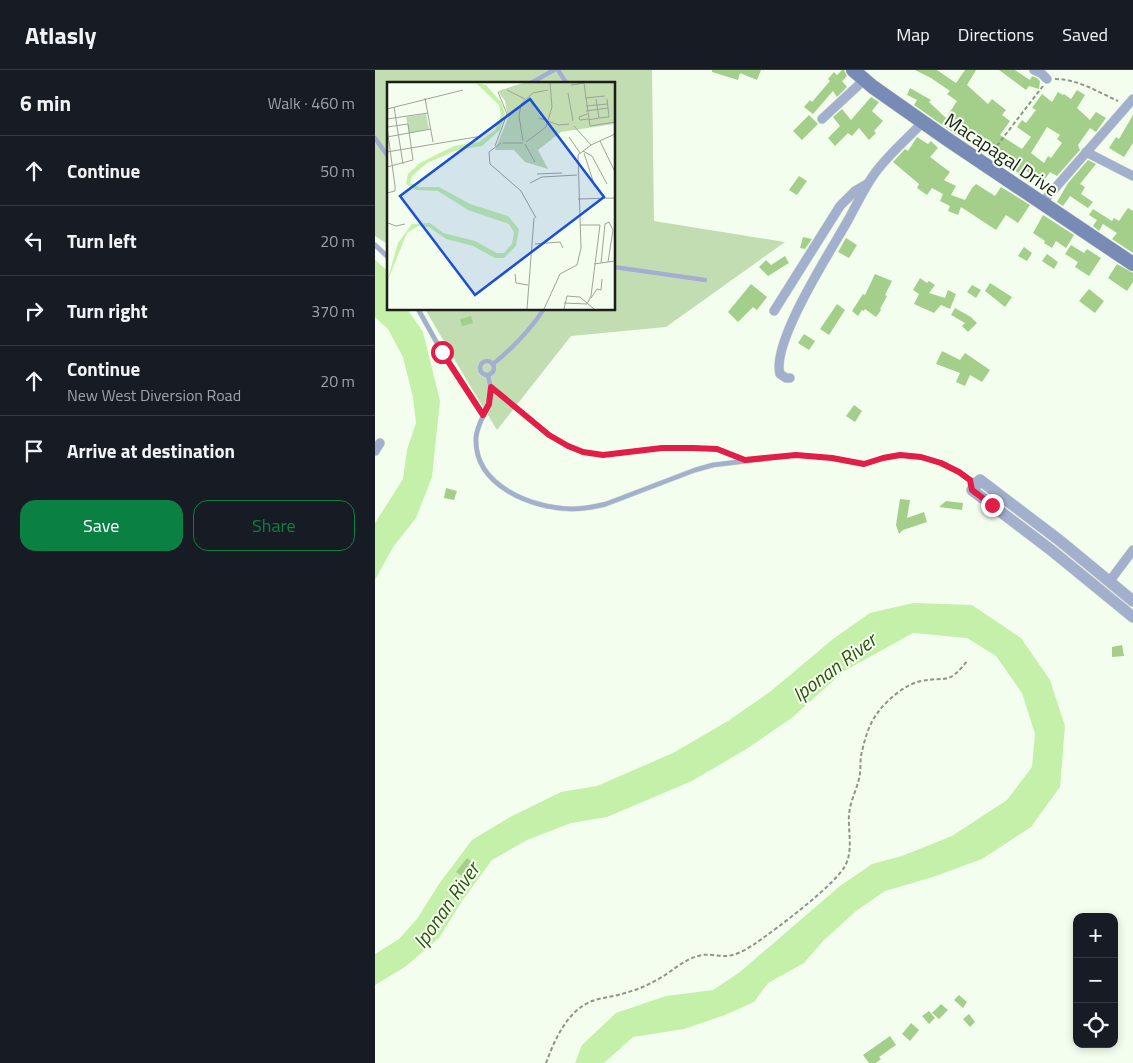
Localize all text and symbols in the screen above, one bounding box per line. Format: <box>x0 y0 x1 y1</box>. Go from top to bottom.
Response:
text: Atlasly <box>25 17 96 53</box>
text: Map <box>896 21 930 48</box>
text: Directions <box>958 21 1034 48</box>
text: Saved <box>1062 21 1108 48</box>
inset map <box>387 82 615 310</box>
text: 6 min <box>20 87 71 119</box>
text: Walk · 460 m <box>267 91 355 115</box>
street label: Macapagal Drive <box>939 105 1065 203</box>
text: Continue <box>67 156 140 185</box>
icon: ahead <box>20 157 48 185</box>
text: 50 m <box>320 159 355 183</box>
text: Turn left <box>67 226 137 255</box>
icon: left <box>20 227 48 255</box>
text: 20 m <box>320 229 355 253</box>
text: Turn right <box>67 296 148 325</box>
icon: right <box>20 297 48 325</box>
text: 370 m <box>311 299 355 323</box>
route start <box>431 341 454 364</box>
text: Continue <box>67 354 140 383</box>
icon: ahead <box>20 367 48 395</box>
text: 20 m <box>320 369 355 393</box>
text: New West Diversion Road <box>67 383 241 407</box>
text: Arrive at destination <box>67 436 235 465</box>
icon: arrive <box>20 437 48 465</box>
route end <box>981 494 1004 517</box>
button: Save <box>20 500 183 551</box>
button: Share <box>193 500 355 551</box>
water label: Iponan River <box>785 623 885 709</box>
water label: Iponan River <box>405 854 489 954</box>
map controls <box>1073 913 1118 1048</box>
button: + <box>1073 913 1118 958</box>
button: − <box>1073 958 1118 1003</box>
button: locate <box>1073 1003 1118 1048</box>

